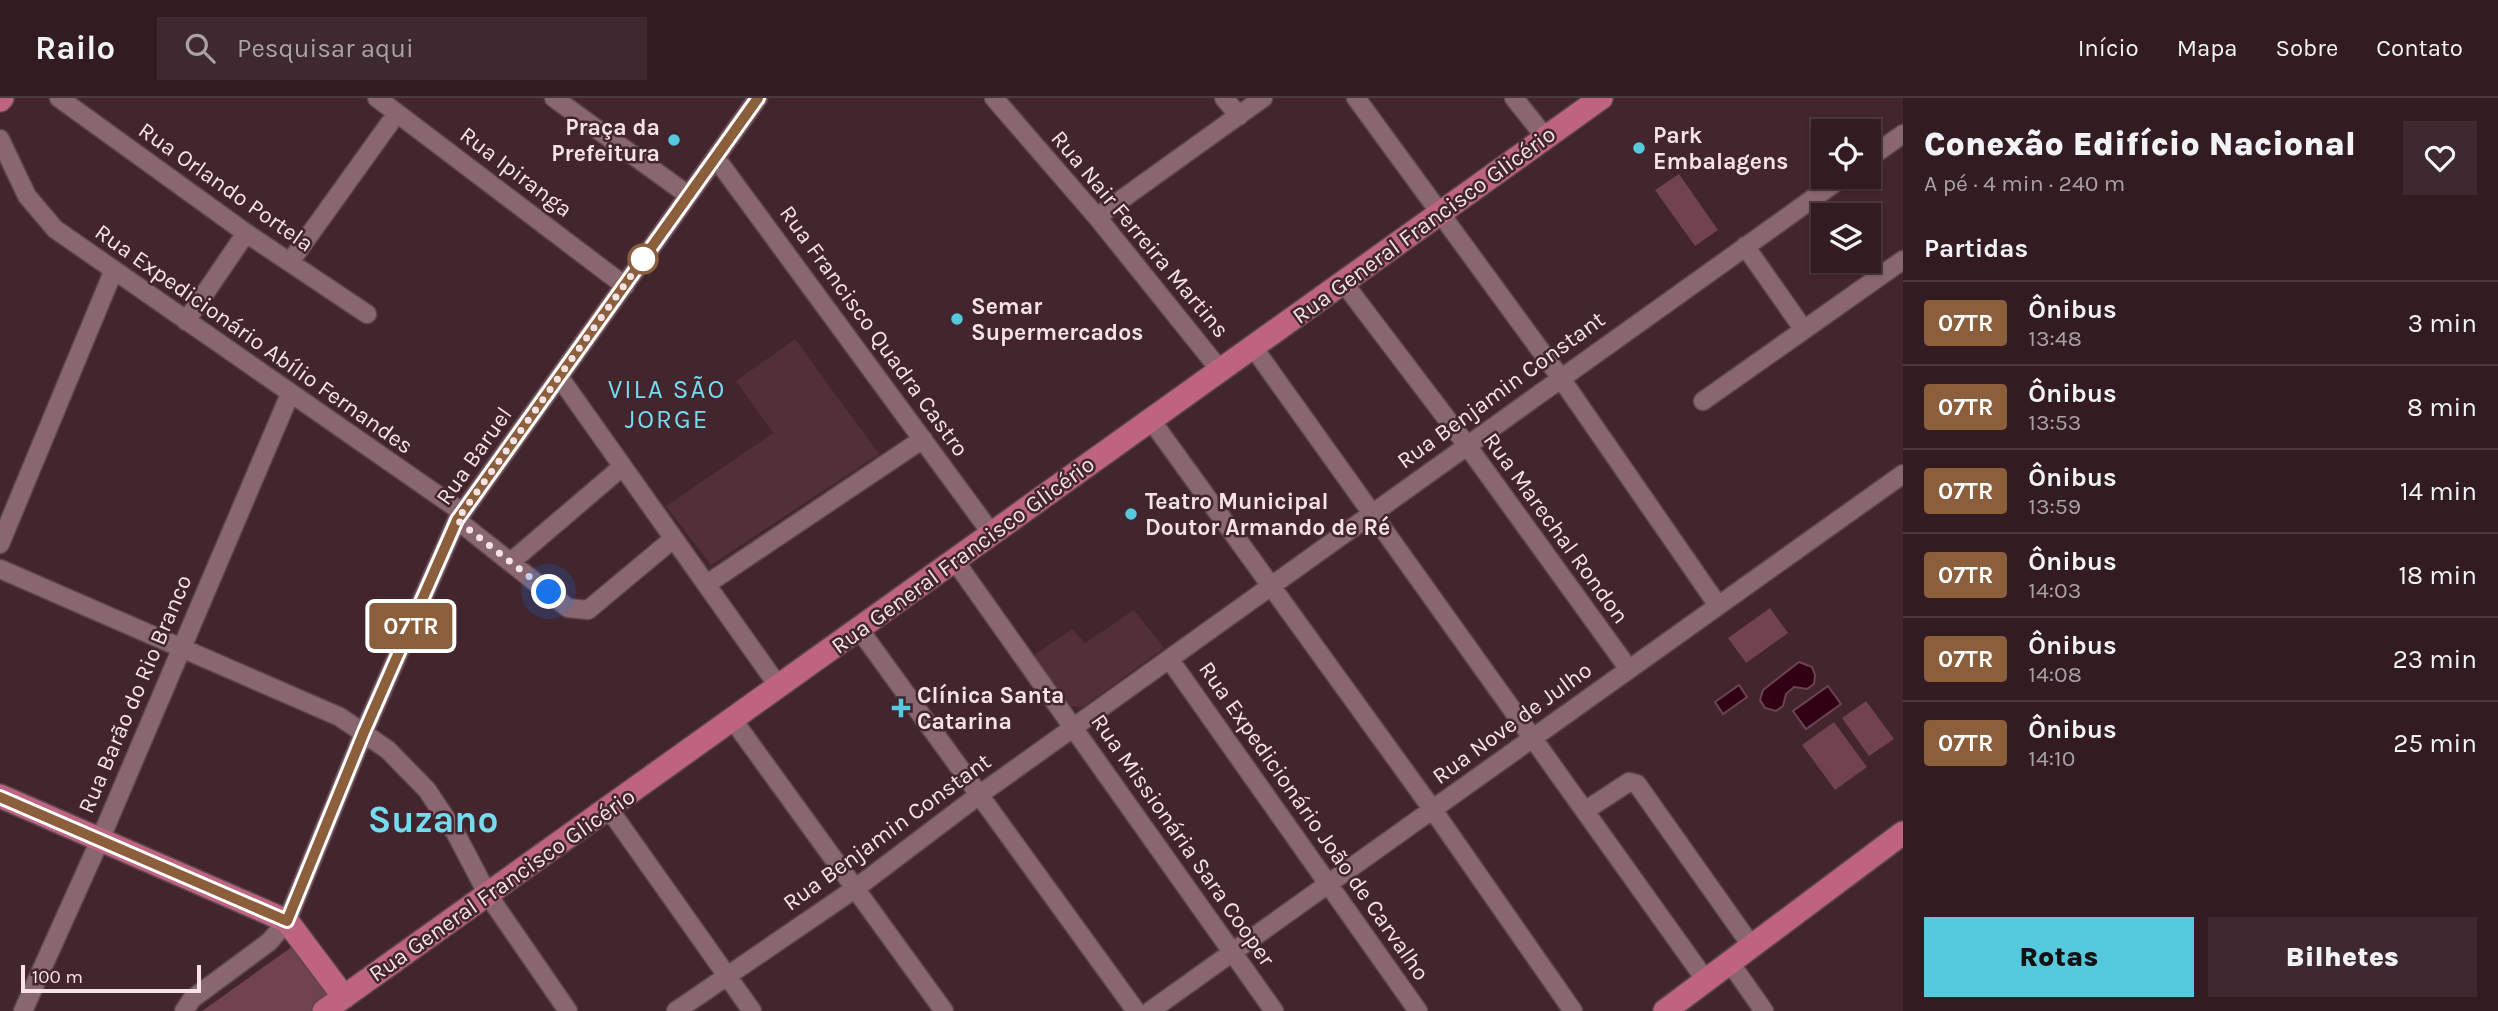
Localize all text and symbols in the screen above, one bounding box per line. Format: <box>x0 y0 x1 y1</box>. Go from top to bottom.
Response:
search box <box>157 17 647 80</box>
text: Railo <box>35 29 115 67</box>
icon: search <box>181 29 219 67</box>
text: Pesquisar aqui <box>237 33 414 64</box>
text: Início <box>2078 34 2139 62</box>
text: Mapa <box>2177 34 2237 62</box>
text: Sobre <box>2275 34 2338 62</box>
text: Contato <box>2376 34 2463 62</box>
place label: Praça da Prefeitura <box>551 114 660 167</box>
street label: Rua Orlando Portela <box>133 117 319 257</box>
map controls <box>1811 119 1881 273</box>
button: locate <box>1811 119 1881 189</box>
street label: Rua General Francisco Glicério <box>1287 120 1561 330</box>
street label: Rua Ipiranga <box>455 121 577 223</box>
button: heart <box>2403 121 2477 195</box>
place label: Park Embalagens <box>1653 122 1788 175</box>
street label: Rua Nair Ferreira Martins <box>1045 125 1235 343</box>
text: Conexão Edifício Nacional <box>1924 125 2356 163</box>
marker: Praça da Prefeitura <box>666 132 682 148</box>
marker: Park Embalagens <box>1631 140 1647 156</box>
text: A pé · 4 min · 240 m <box>1924 170 2125 197</box>
street label: Rua Francisco Quadra Castro <box>774 200 974 462</box>
button: layers <box>1811 203 1881 273</box>
street label: Rua Expedicionário Abílio Fernandes <box>90 218 418 460</box>
text: Partidas <box>1924 233 2028 264</box>
unlabelled marker <box>628 244 658 274</box>
place label: Semar Supermercados <box>971 293 1143 346</box>
text: Ônibus <box>2028 294 2117 325</box>
street label: Rua Benjamin Constant <box>1392 305 1610 474</box>
text: 3 min <box>2408 308 2477 339</box>
text: 07TR <box>1938 309 1993 337</box>
marker: Semar Supermercados <box>949 311 965 327</box>
text: 13:48 <box>2028 325 2082 352</box>
district label: VILA SÃO JORGE <box>608 374 726 435</box>
text: Ônibus <box>2028 378 2117 409</box>
text: 8 min <box>2407 392 2477 423</box>
text: 07TR <box>1938 393 1993 421</box>
street label: Rua Baruel <box>430 402 518 510</box>
text: 13:53 <box>2028 409 2081 436</box>
street label: Rua Marechal Rondon <box>1478 427 1634 629</box>
street label: Rua General Francisco Glicério <box>826 450 1100 660</box>
text: Ônibus <box>2028 462 2117 493</box>
text: 14 min <box>2400 476 2477 507</box>
text: 07TR <box>1938 477 1993 505</box>
place label: Teatro Municipal Doutor Armando de Ré <box>1145 488 1390 541</box>
text: 13:59 <box>2028 493 2081 520</box>
marker: Teatro Municipal Doutor Armando de Ré <box>1123 506 1139 522</box>
text: Ônibus <box>2028 546 2117 577</box>
text: 18 min <box>2398 560 2477 591</box>
text: 07TR <box>1938 561 1993 589</box>
street label: Rua Barão do Rio Branco <box>72 571 198 817</box>
your location <box>531 574 566 609</box>
text: 14:03 <box>2028 577 2081 604</box>
line badge: 07TR <box>362 603 460 649</box>
text: 07TR <box>383 612 439 640</box>
text: Ônibus <box>2028 630 2117 661</box>
text: 23 min <box>2393 644 2477 675</box>
text: 07TR <box>1938 645 1993 673</box>
street label: Rua Expedicionário João de Carvalho <box>1193 656 1435 986</box>
street label: Rua Nove de Julho <box>1427 656 1597 790</box>
text: 14:08 <box>2028 661 2082 688</box>
place label: Clínica Santa Catarina <box>917 682 1064 735</box>
marker: Clínica Santa Catarina <box>891 698 911 718</box>
street label: Rua Missionária Sara Cooper <box>1085 709 1281 972</box>
text: Ônibus <box>2028 714 2117 745</box>
text: 25 min <box>2393 728 2477 759</box>
text: 07TR <box>1938 729 1993 757</box>
text: 14:10 <box>2028 745 2075 772</box>
street label: Rua Benjamin Constant <box>778 747 996 916</box>
street label: Rua General Francisco Glicério <box>364 783 640 987</box>
district label: Suzano <box>368 798 498 841</box>
button: Rotas <box>1924 917 2194 997</box>
button: Bilhetes <box>2208 917 2477 997</box>
scale bar <box>21 962 201 994</box>
text: 100 m <box>32 966 83 988</box>

